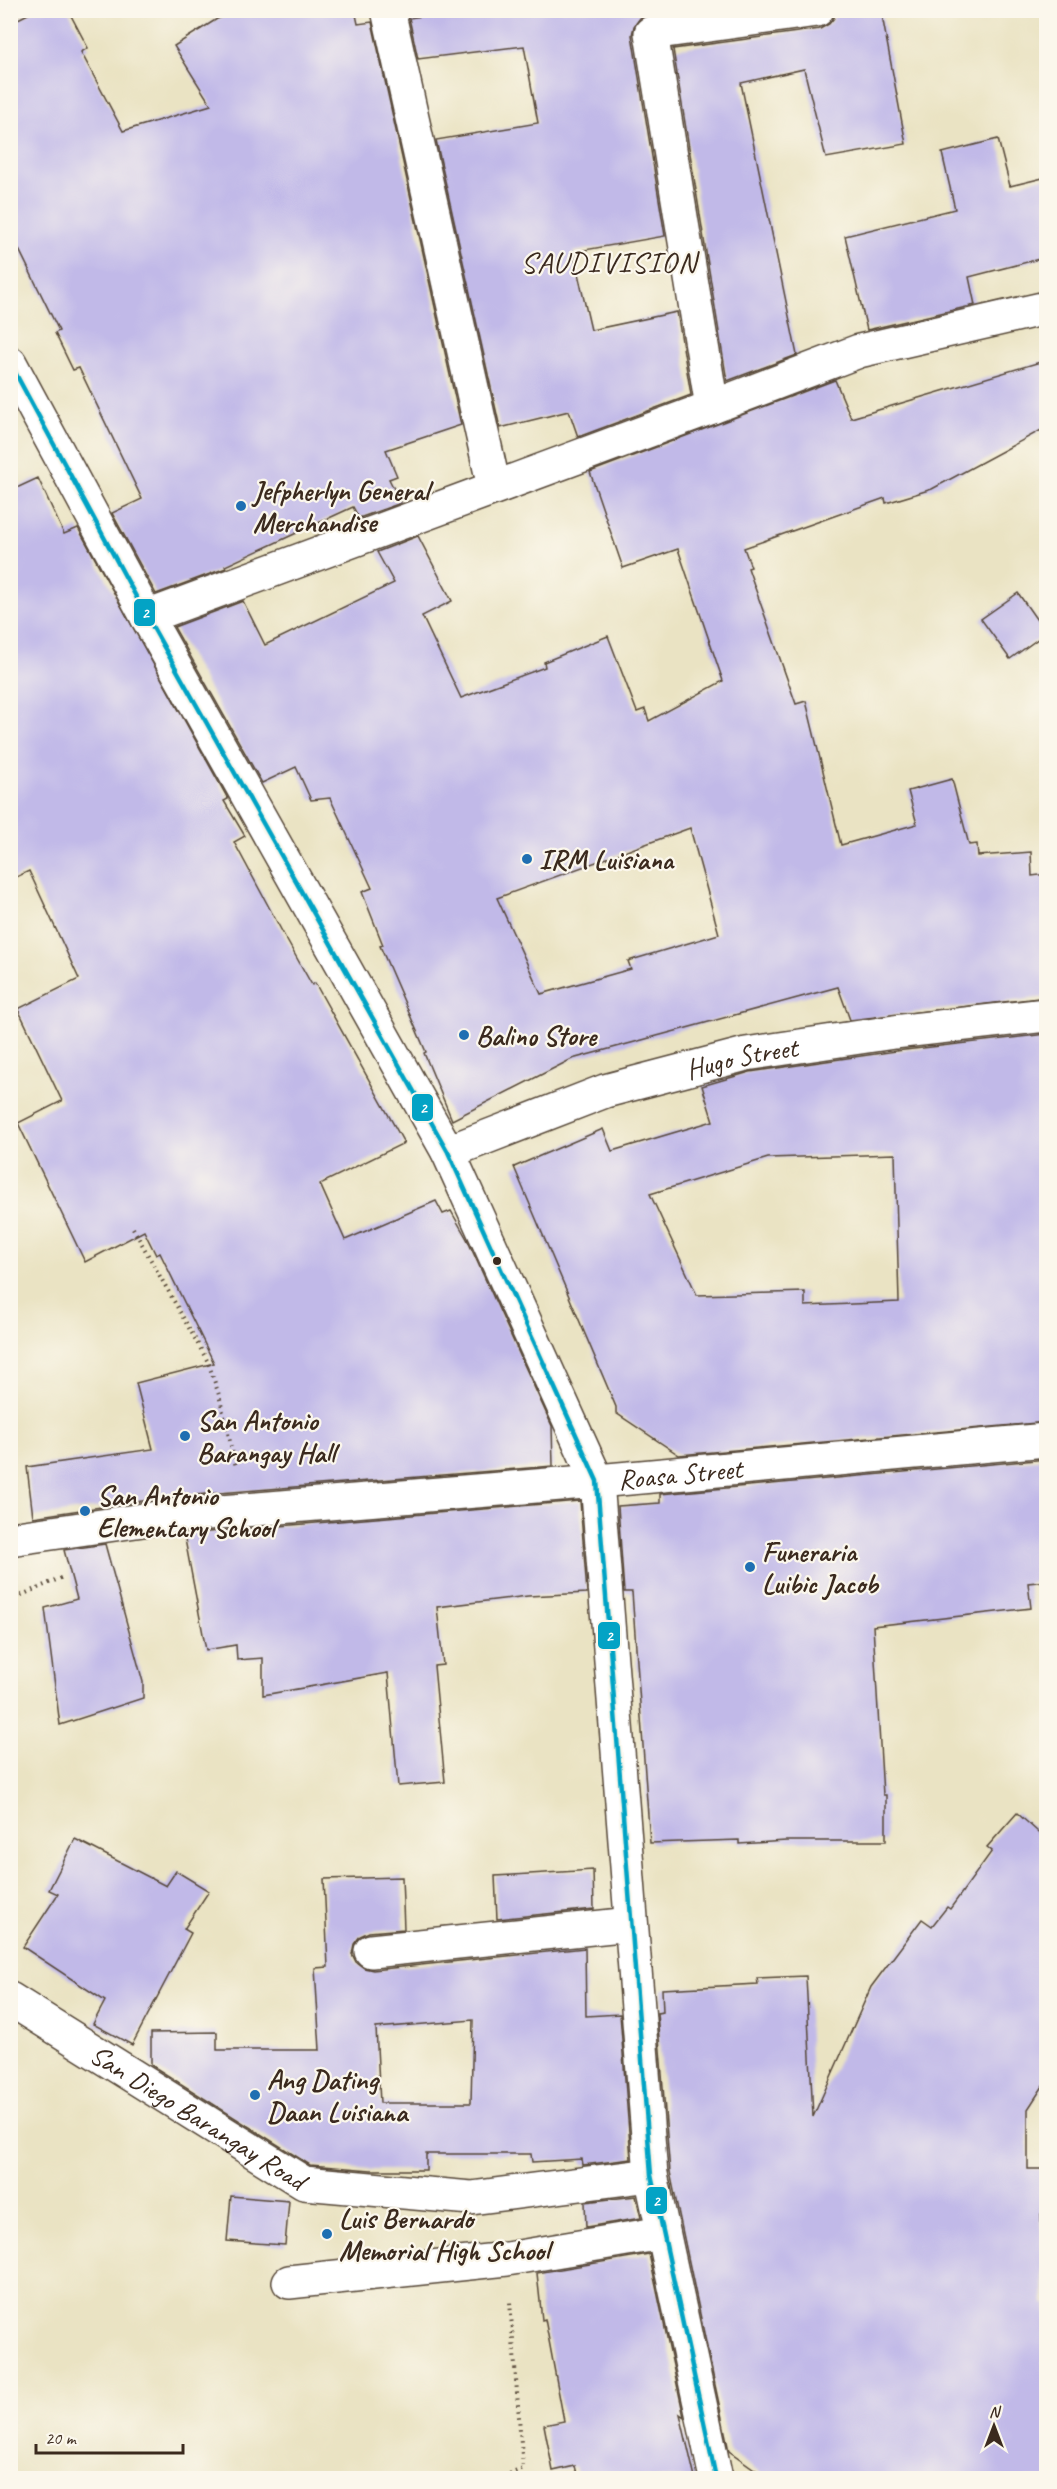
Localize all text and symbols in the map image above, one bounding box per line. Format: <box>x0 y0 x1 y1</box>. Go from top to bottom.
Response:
district label: SAUDIVISION <box>521 243 701 281</box>
place label: Jefpherlyn General Merchandise <box>251 473 435 540</box>
marker: Jefpherlyn General Merchandise <box>234 499 248 513</box>
line badge: 2 <box>133 598 156 627</box>
text: 2 <box>141 603 150 623</box>
place label: IRM Luisiana <box>539 842 676 877</box>
marker: IRM Luisiana <box>520 852 534 866</box>
place label: Balino Store <box>476 1018 599 1053</box>
marker: Balino Store <box>457 1028 471 1042</box>
street label: Hugo Street <box>682 1029 802 1087</box>
line badge: 2 <box>411 1093 434 1122</box>
text: 2 <box>419 1098 428 1118</box>
unlabelled marker <box>491 1255 503 1267</box>
place label: San Antonio Barangay Hall <box>197 1403 340 1470</box>
marker: San Antonio Barangay Hall <box>178 1429 192 1443</box>
street label: Roasa Street <box>617 1451 746 1497</box>
place label: San Antonio Elementary School <box>97 1478 280 1545</box>
marker: San Antonio Elementary School <box>78 1504 92 1518</box>
place label: Funeraria Luibic Jacob <box>762 1534 880 1601</box>
marker: Funeraria Luibic Jacob <box>743 1560 757 1574</box>
line badge: 2 <box>597 1621 621 1650</box>
text: 2 <box>605 1626 614 1646</box>
street label: San Diego Barangay Road <box>84 2037 316 2200</box>
place label: Ang Dating Daan Luisiana <box>267 2062 410 2129</box>
marker: Ang Dating Daan Luisiana <box>248 2088 262 2102</box>
line badge: 2 <box>645 2186 668 2215</box>
text: 2 <box>652 2191 661 2211</box>
place label: Luis Bernardo Memorial High School <box>339 2201 554 2268</box>
marker: Luis Bernardo Memorial High School <box>320 2227 334 2241</box>
north arrow <box>964 2396 1024 2456</box>
text: N <box>989 2402 1002 2422</box>
scale bar <box>36 2417 183 2455</box>
text: 20 m <box>45 2427 78 2449</box>

